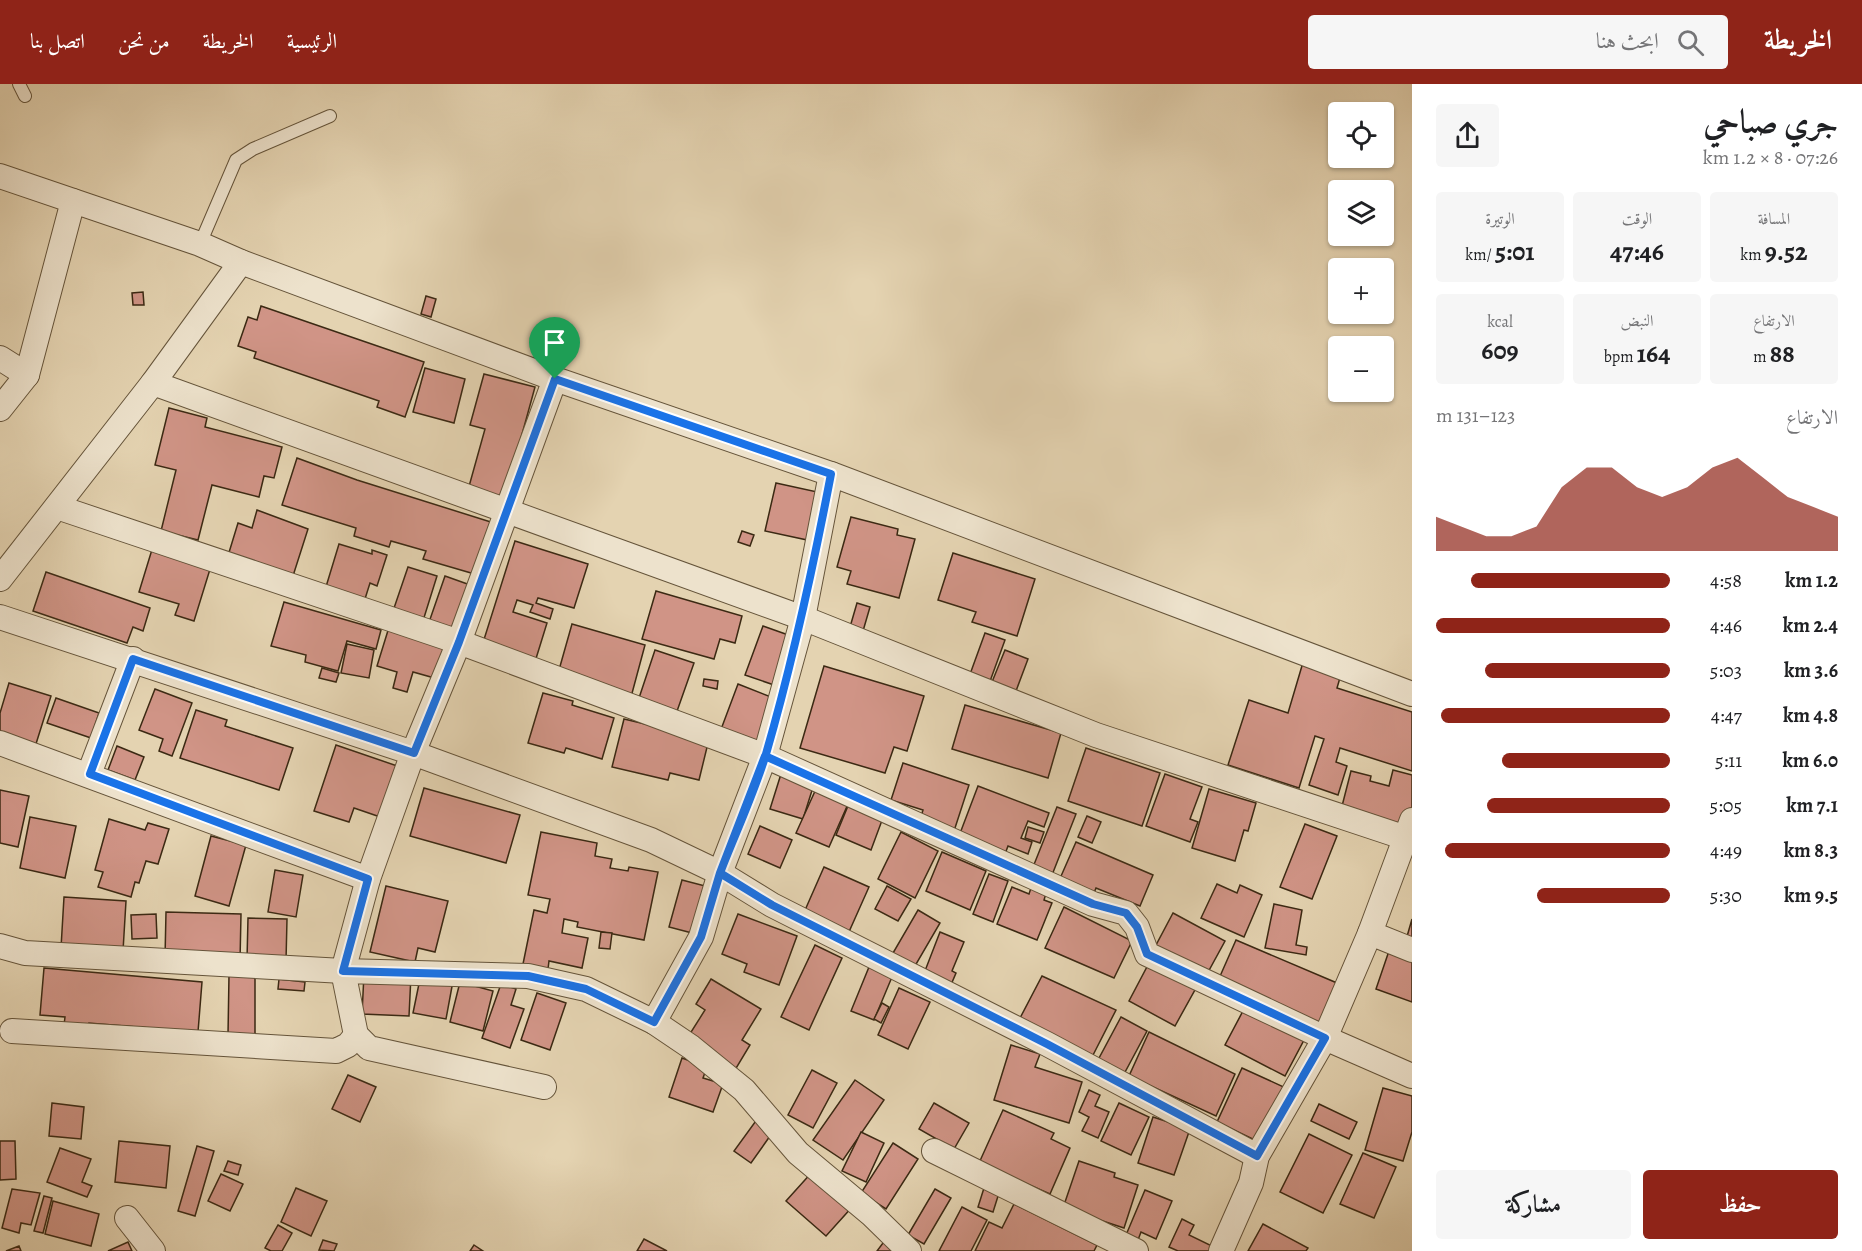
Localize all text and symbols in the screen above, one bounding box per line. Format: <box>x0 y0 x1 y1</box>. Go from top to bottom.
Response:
search box <box>1308 15 1728 69</box>
text: الخريطة <box>1764 21 1832 59</box>
text: ابحث هنا <box>1596 26 1659 56</box>
icon: search <box>1674 26 1707 59</box>
text: اتصل بنا <box>30 27 85 55</box>
text: من نحن <box>118 27 170 55</box>
text: الخريطة <box>203 27 254 55</box>
text: الرئيسية <box>287 27 337 55</box>
text: جري صباحي <box>1703 99 1838 144</box>
map controls <box>1328 102 1394 402</box>
button: locate <box>1328 102 1394 168</box>
button: share <box>1436 104 1499 167</box>
text: 07:26 · 8 × 1.2 km <box>1703 144 1838 171</box>
button: layers <box>1328 180 1394 246</box>
text: الوتيرة <box>1485 208 1515 230</box>
text: الوقت <box>1622 208 1652 230</box>
text: المسافة <box>1758 208 1790 230</box>
text: 5:01 <box>1495 234 1535 269</box>
text: 47:46 <box>1610 234 1664 269</box>
text: 9.52 <box>1765 234 1808 269</box>
text: /km <box>1465 244 1495 266</box>
text: km <box>1740 244 1765 266</box>
button: + <box>1328 258 1394 324</box>
text: النبض <box>1621 310 1653 332</box>
text: الارتفاع <box>1753 310 1795 332</box>
text: kcal <box>1487 311 1513 333</box>
pin <box>529 317 580 379</box>
icon: arrive <box>538 326 571 359</box>
text: 609 <box>1481 333 1519 368</box>
button: − <box>1328 336 1394 402</box>
text: 164 <box>1637 336 1670 371</box>
text: 88 <box>1770 336 1795 371</box>
text: bpm <box>1604 346 1637 368</box>
text: m <box>1753 346 1770 368</box>
text: 123–131 m <box>1436 402 1515 429</box>
text: الارتفاع <box>1786 404 1838 431</box>
text: 4:58 <box>1710 567 1742 594</box>
text: 1.2 km <box>1785 567 1838 594</box>
text: 4:46 <box>1710 612 1742 639</box>
text: 2.4 km <box>1783 612 1838 639</box>
text: 5:03 <box>1710 657 1742 684</box>
text: 3.6 km <box>1784 657 1838 684</box>
text: 4:47 <box>1711 702 1742 729</box>
text: 4.8 km <box>1783 702 1838 729</box>
text: 5:11 <box>1715 747 1742 774</box>
text: 6.0 km <box>1783 747 1838 774</box>
text: 5:05 <box>1709 792 1742 819</box>
text: 7.1 km <box>1786 792 1838 819</box>
text: 4:49 <box>1710 837 1742 864</box>
text: 8.3 km <box>1784 837 1838 864</box>
text: 5:30 <box>1710 882 1742 909</box>
text: 9.5 km <box>1784 882 1838 909</box>
button: مشاركة <box>1436 1170 1631 1239</box>
button: حفظ <box>1643 1170 1838 1239</box>

